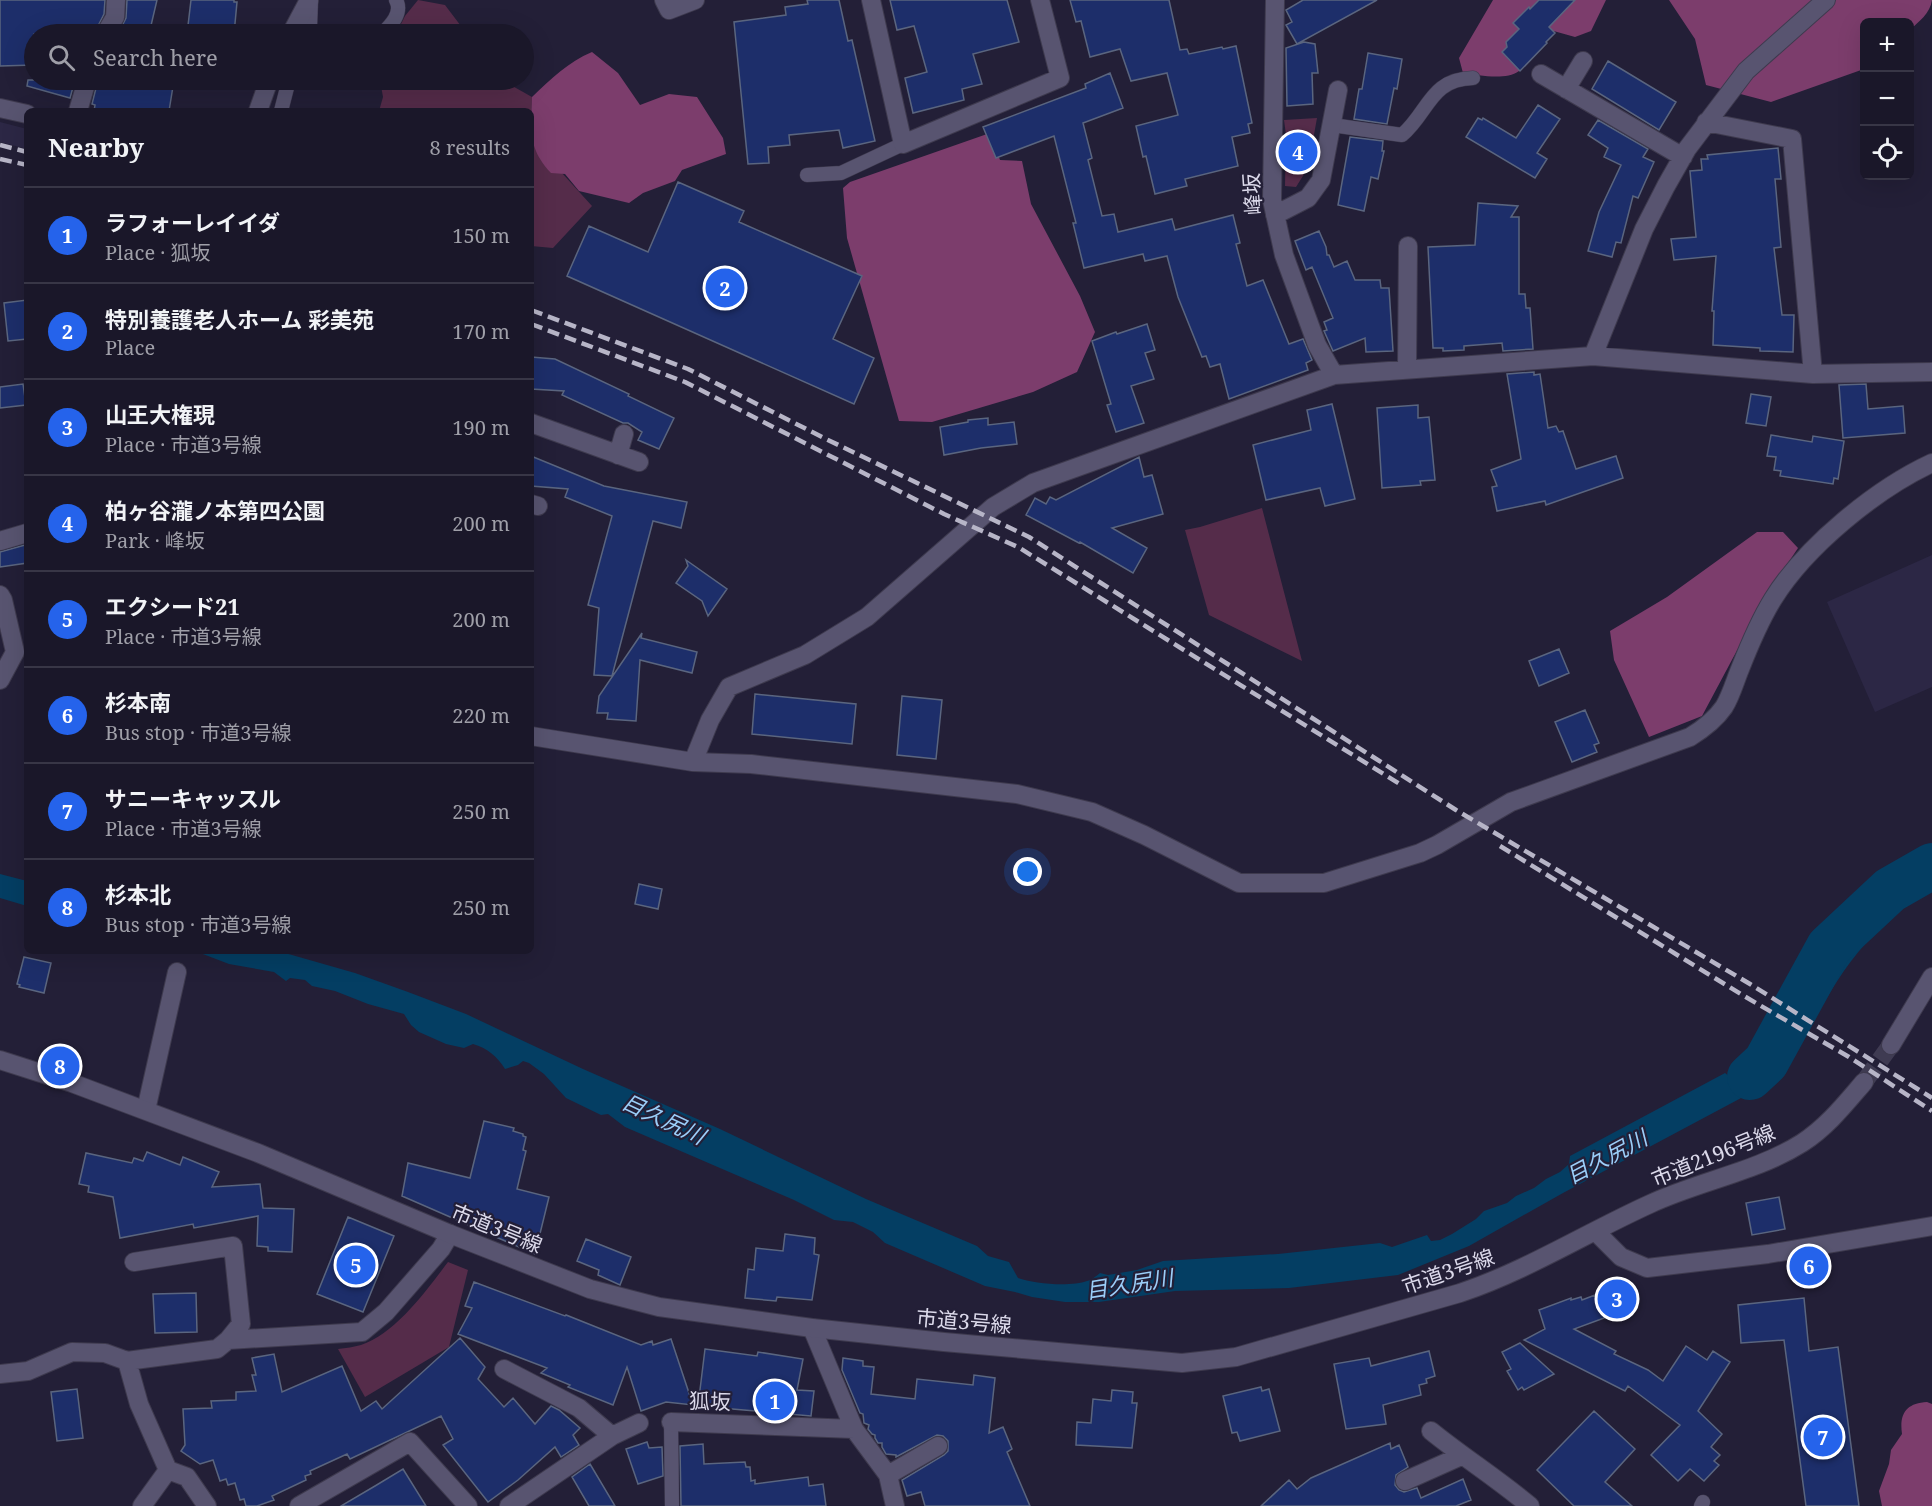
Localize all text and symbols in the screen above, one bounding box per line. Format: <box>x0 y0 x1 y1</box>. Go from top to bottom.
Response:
map controls <box>1860 18 1914 180</box>
button: + <box>1860 18 1914 72</box>
search box <box>24 24 534 90</box>
icon: search <box>45 41 78 74</box>
text: Search here <box>93 42 218 72</box>
button: − <box>1860 72 1914 126</box>
button: locate <box>1860 126 1914 180</box>
text: Nearby <box>48 129 144 165</box>
pin: 4 <box>1278 130 1318 174</box>
text: 8 results <box>430 134 510 161</box>
street label: 峰坂 <box>1237 172 1267 216</box>
text: ラフォーレイイダ <box>105 207 280 237</box>
text: 1 <box>62 222 73 249</box>
text: 150 m <box>452 222 510 249</box>
text: Place · 狐坂 <box>105 239 210 266</box>
pin: 2 <box>706 266 744 310</box>
text: 特別養護老人ホーム 彩美苑 <box>105 304 374 334</box>
text: 2 <box>62 318 73 345</box>
text: 170 m <box>452 318 510 345</box>
text: Place <box>105 334 155 361</box>
text: 山王大権現 <box>105 399 215 429</box>
text: 3 <box>62 414 73 441</box>
text: 190 m <box>452 414 510 441</box>
text: Place · 市道3号線 <box>105 431 262 458</box>
text: 柏ヶ谷瀧ノ本第四公園 <box>105 495 325 525</box>
text: 4 <box>62 510 73 537</box>
text: 200 m <box>452 510 510 537</box>
text: Park · 峰坂 <box>105 527 205 554</box>
text: エクシード21 <box>105 591 240 621</box>
text: 5 <box>62 606 73 633</box>
text: 200 m <box>452 606 510 633</box>
text: Place · 市道3号線 <box>105 623 262 650</box>
text: 杉本南 <box>105 687 171 717</box>
text: 6 <box>62 702 73 729</box>
text: 220 m <box>452 702 510 729</box>
text: Bus stop · 市道3号線 <box>105 719 291 746</box>
text: サニーキャッスル <box>105 783 281 813</box>
text: 7 <box>62 798 73 825</box>
text: 250 m <box>452 798 510 825</box>
text: Place · 市道3号線 <box>105 815 262 842</box>
your location <box>1013 857 1042 886</box>
text: 杉本北 <box>105 879 171 909</box>
text: 8 <box>62 894 73 921</box>
text: 250 m <box>452 894 510 921</box>
text: Bus stop · 市道3号線 <box>105 911 291 938</box>
pin: 8 <box>40 1044 80 1088</box>
water label: 目久尻川 <box>618 1086 712 1151</box>
street label: 市道2196号線 <box>1647 1117 1779 1193</box>
water label: 目久尻川 <box>1560 1121 1654 1190</box>
street label: 市道3号線 <box>447 1197 547 1259</box>
pin: 5 <box>336 1242 376 1288</box>
street label: 市道3号線 <box>1398 1242 1498 1300</box>
pin: 6 <box>1790 1244 1828 1288</box>
water label: 目久尻川 <box>1083 1261 1177 1305</box>
pin: 3 <box>1598 1276 1636 1322</box>
street label: 市道3号線 <box>915 1303 1013 1339</box>
pin: 1 <box>756 1378 794 1424</box>
street label: 狐坂 <box>689 1386 731 1416</box>
pin: 7 <box>1804 1414 1842 1460</box>

